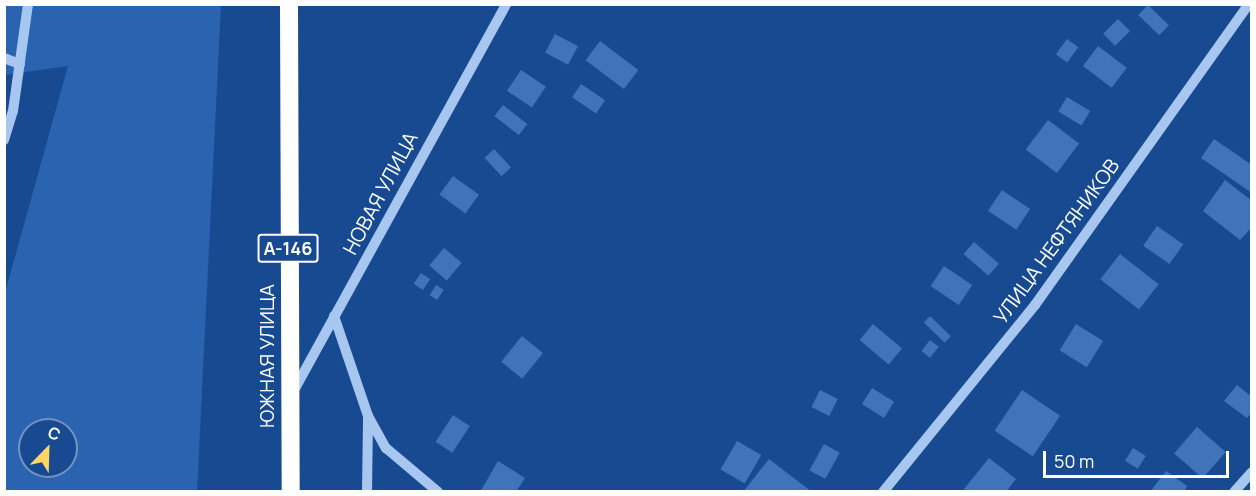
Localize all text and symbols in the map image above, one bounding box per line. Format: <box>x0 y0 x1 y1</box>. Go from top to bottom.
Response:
street label: НОВАЯ УЛИЦА <box>338 128 422 258</box>
street label: УЛИЦА НЕФТЯНИКОВ <box>988 154 1124 328</box>
road number: А-146 <box>256 233 320 263</box>
street label: ЮЖНАЯ УЛИЦА <box>254 284 278 428</box>
north arrow <box>18 418 78 478</box>
text: С <box>45 421 64 446</box>
scale bar <box>1046 439 1232 477</box>
text: 50 m <box>1054 449 1094 473</box>

